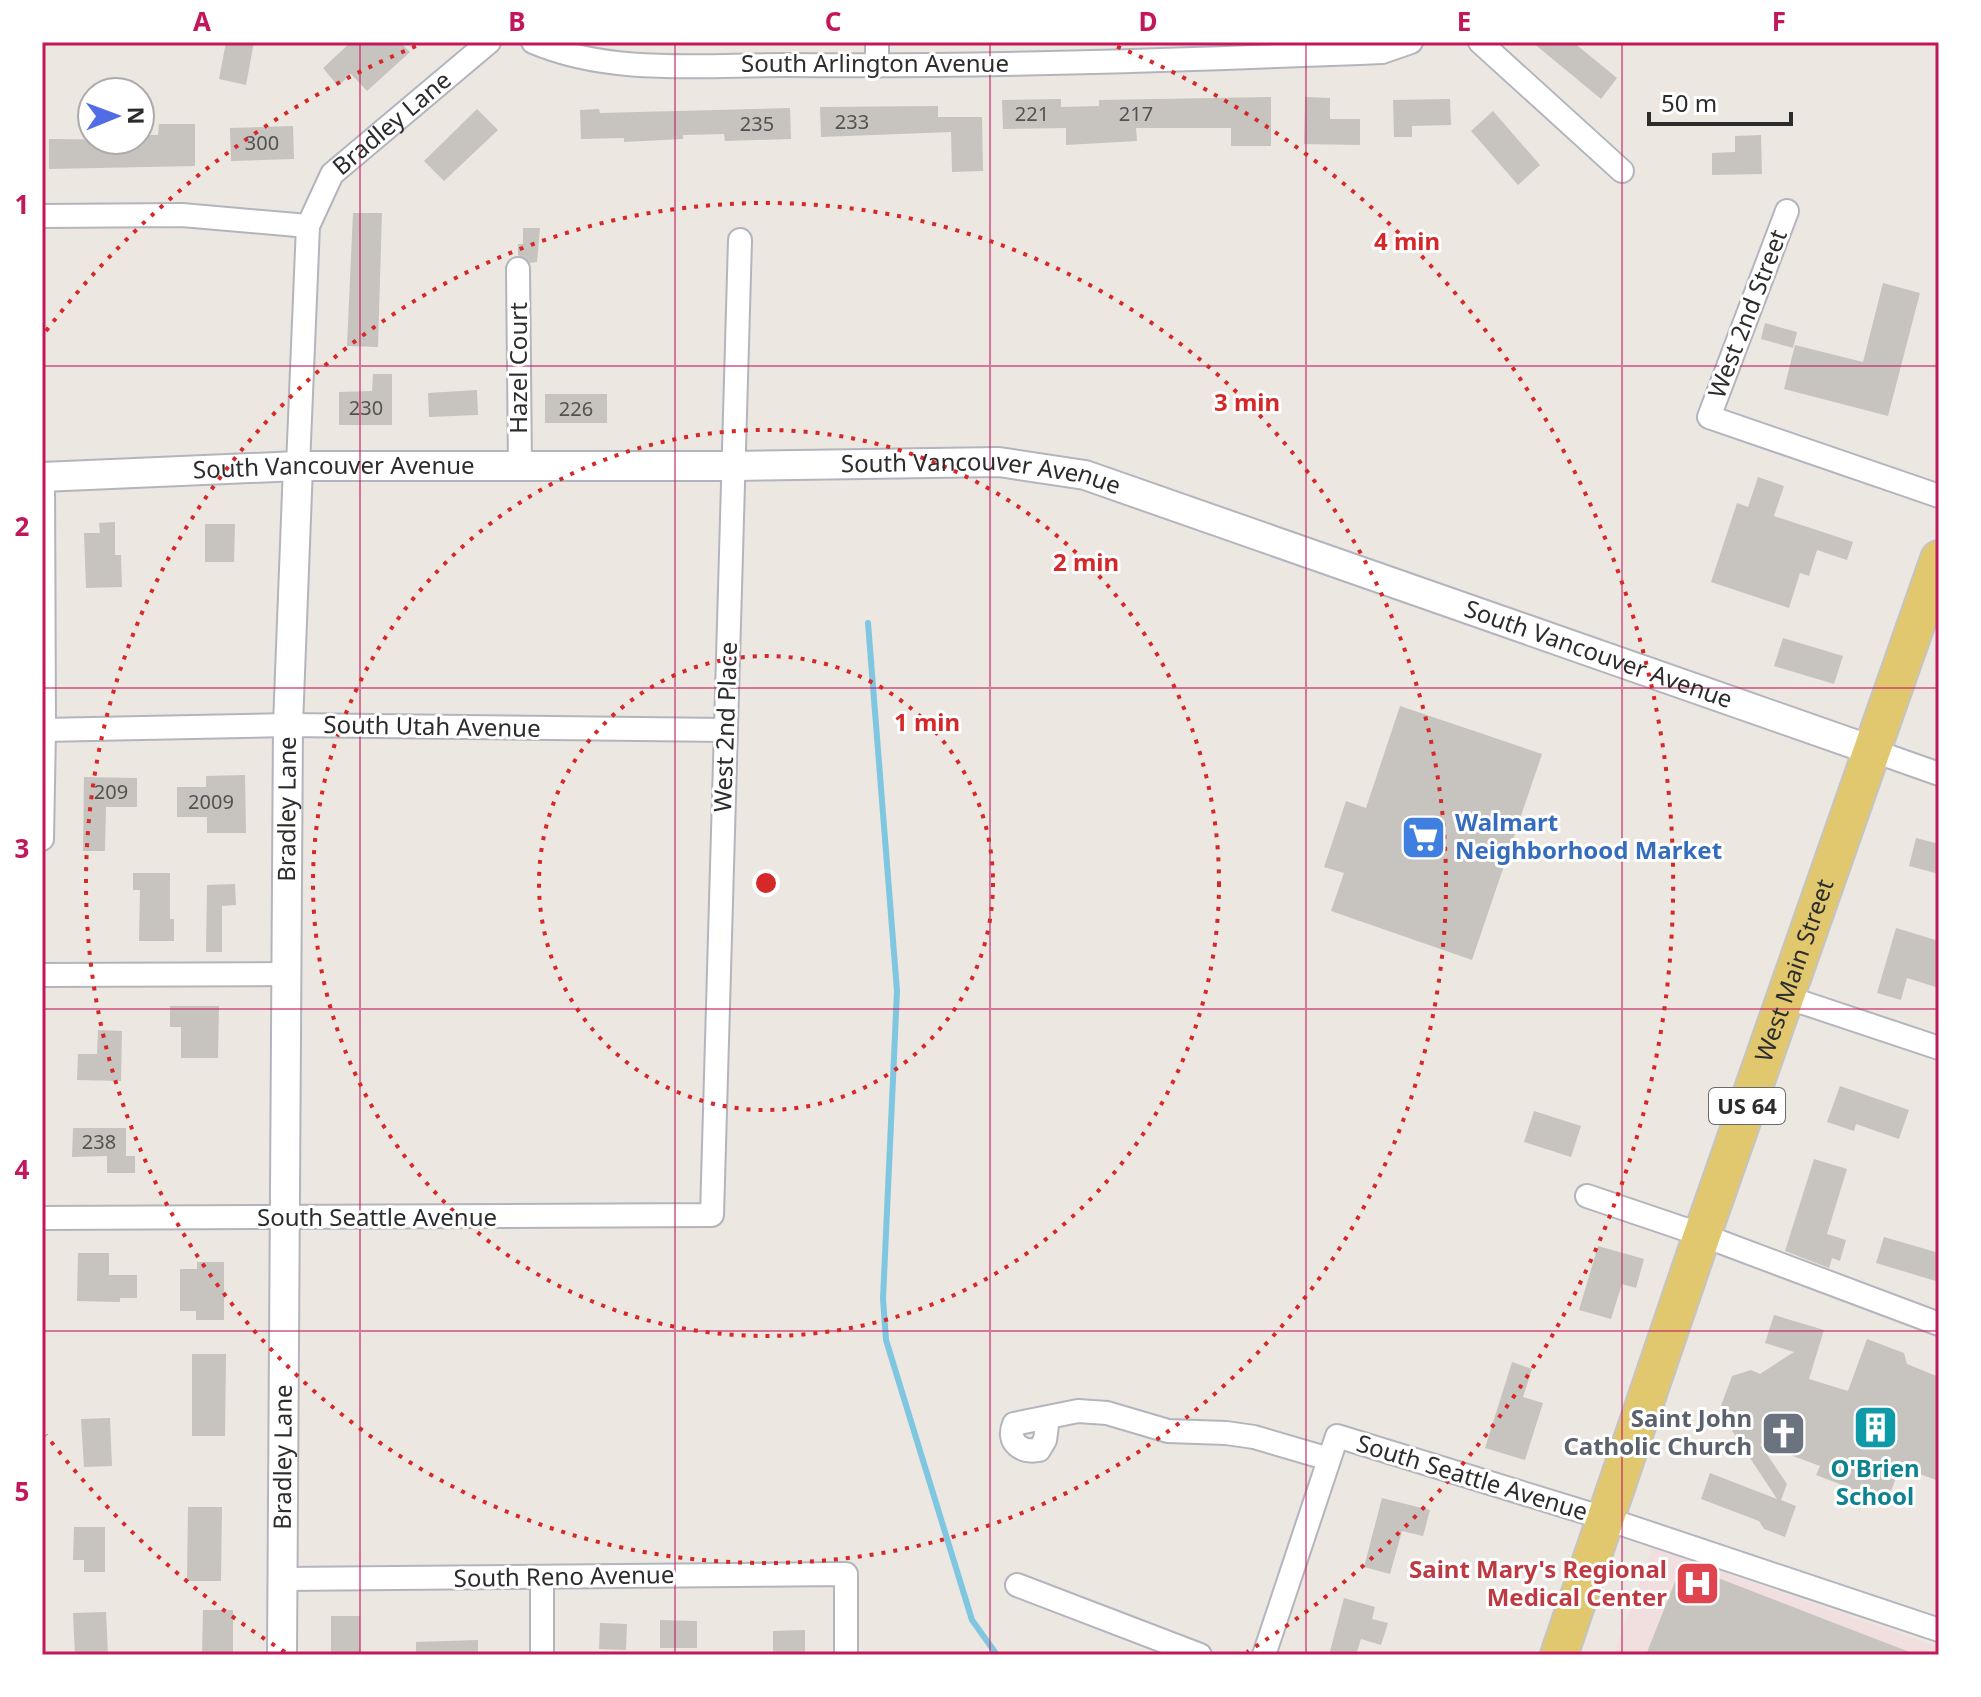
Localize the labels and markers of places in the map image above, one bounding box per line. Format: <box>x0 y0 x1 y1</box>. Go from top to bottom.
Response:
place label: Walmart Neighborhood Market <box>1455 805 1722 866</box>
supermarket icon: Walmart Neighborhood Market <box>1400 813 1448 861</box>
centre of rings <box>752 869 780 897</box>
place label: Saint John Catholic Church <box>1563 1401 1752 1462</box>
building icon: O'Brien School <box>1851 1403 1899 1451</box>
church icon: Saint John Catholic Church <box>1759 1409 1807 1457</box>
place label: O'Brien School <box>1830 1451 1920 1512</box>
place label: Saint Mary's Regional Medical Center <box>1409 1552 1667 1613</box>
hospital icon: Saint Mary's Regional Medical Center <box>1674 1560 1722 1608</box>

